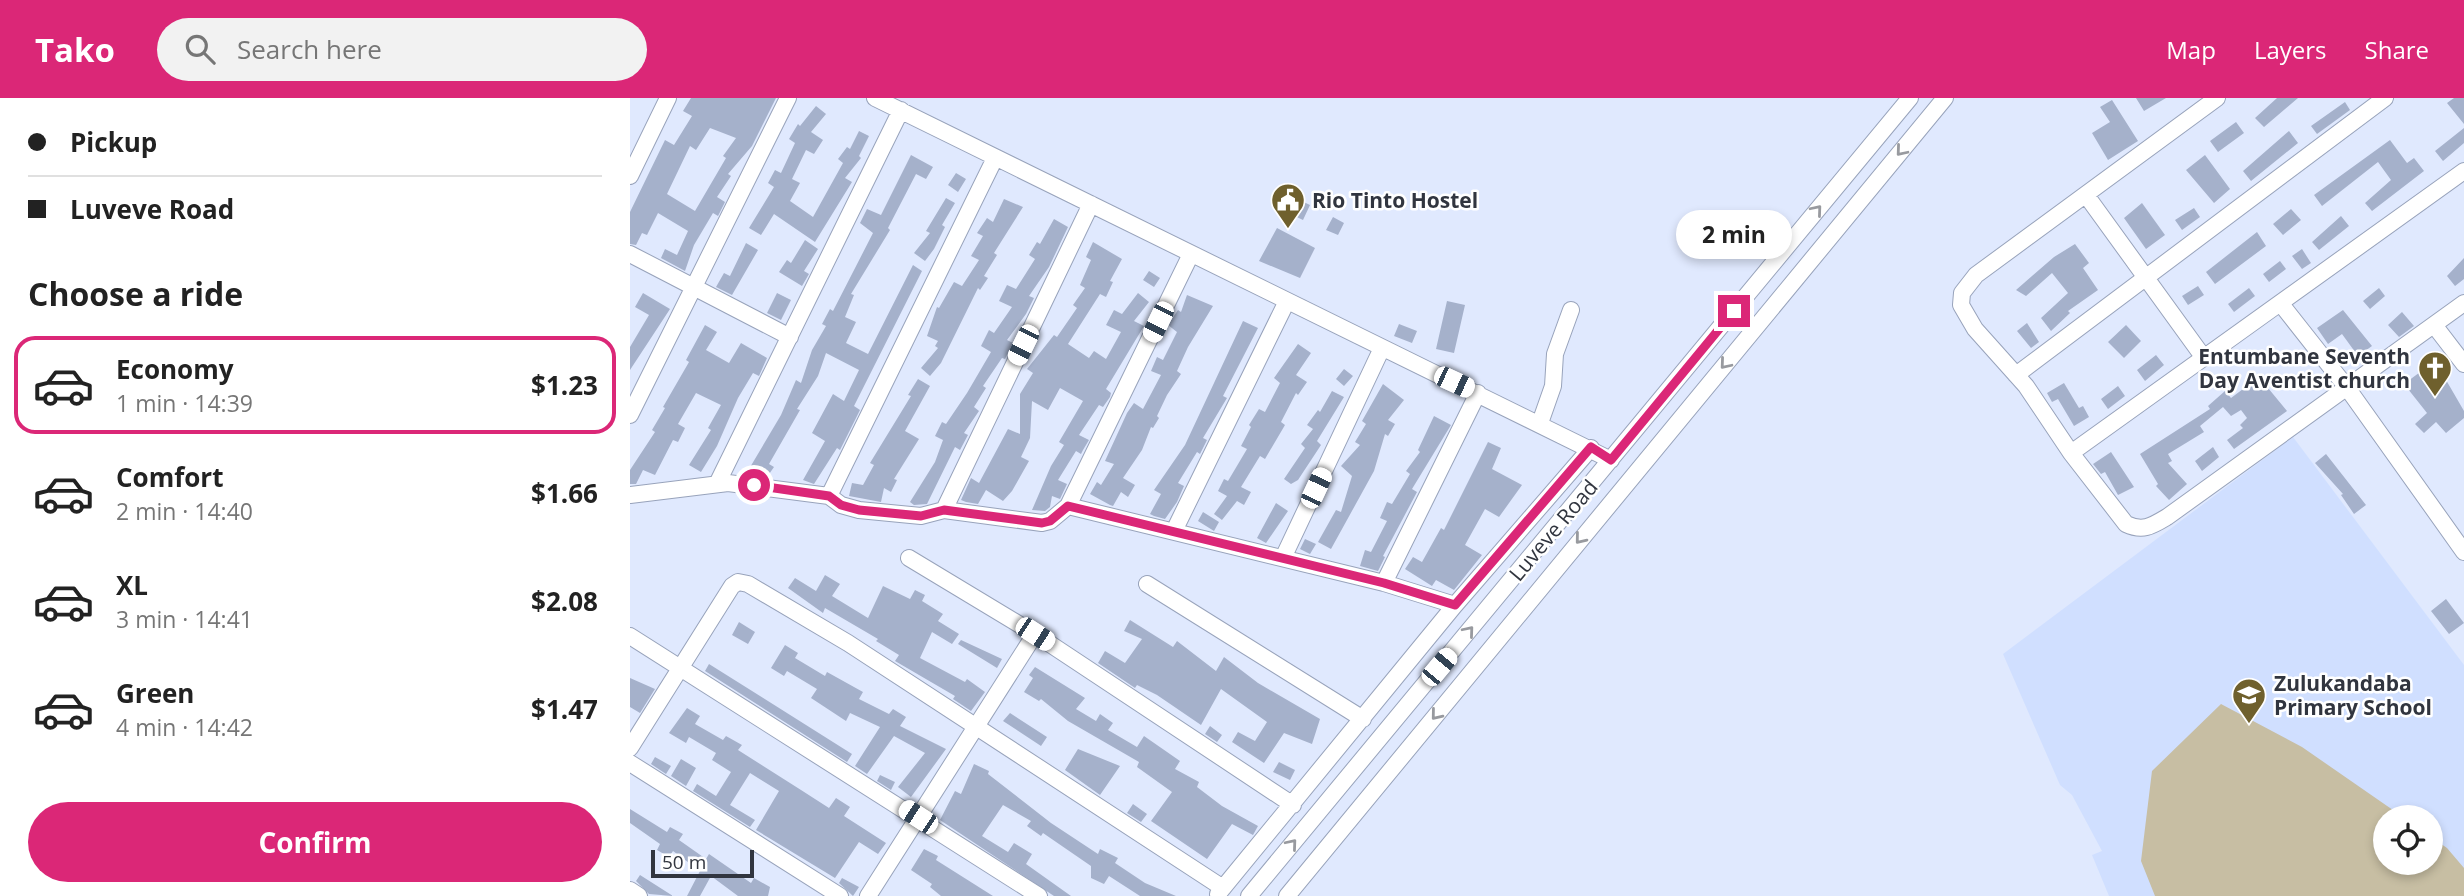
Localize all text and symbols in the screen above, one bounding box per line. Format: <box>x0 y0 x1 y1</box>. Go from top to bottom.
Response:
search box <box>157 18 647 81</box>
text: Tako <box>35 27 115 72</box>
icon: search <box>181 30 219 68</box>
text: Search here <box>237 31 382 67</box>
text: Map <box>2166 33 2216 66</box>
text: Layers <box>2254 33 2327 66</box>
text: Share <box>2365 33 2429 66</box>
text: Pickup <box>70 124 157 160</box>
one-way arrow <box>1897 142 1909 155</box>
public building icon: Rio Tinto Hostel <box>1269 181 1307 230</box>
place label: Rio Tinto Hostel <box>1312 186 1478 214</box>
text: Luveve Road <box>70 191 234 227</box>
one-way arrow <box>1809 206 1822 218</box>
callout: 2 min <box>1676 209 1792 258</box>
text: 2 min <box>1702 218 1766 250</box>
text: Choose a ride <box>28 272 243 315</box>
route end <box>1718 295 1750 327</box>
car <box>1140 299 1177 345</box>
car <box>1005 322 1042 368</box>
place label: Entumbane Seventh Day Aventist church <box>2198 342 2410 394</box>
church icon: Entumbane Seventh Day Aventist church <box>2416 349 2454 398</box>
text: Economy <box>116 351 234 387</box>
icon: car <box>32 354 95 417</box>
one-way arrow <box>1721 355 1733 368</box>
car <box>1431 364 1478 400</box>
text: $1.23 <box>531 367 598 403</box>
text: 1 min · 14:39 <box>116 387 253 419</box>
text: Comfort <box>116 459 223 495</box>
icon: car <box>32 462 95 525</box>
car <box>1298 465 1335 511</box>
route start <box>738 469 770 501</box>
street label: Luveve Road <box>1502 474 1604 586</box>
text: $1.66 <box>531 475 598 511</box>
text: 2 min · 14:40 <box>116 495 253 527</box>
one-way arrow <box>1576 532 1589 544</box>
text: XL <box>116 567 148 603</box>
icon: car <box>32 570 95 633</box>
text: $2.08 <box>531 583 598 619</box>
text: 3 min · 14:41 <box>116 603 253 635</box>
car <box>1012 614 1059 654</box>
one-way arrow <box>1461 626 1473 639</box>
car <box>1418 644 1461 690</box>
place label: Zulukandaba Primary School <box>2274 669 2432 721</box>
text: Green <box>116 675 194 711</box>
school or university icon: Zulukandaba Primary School <box>2230 676 2268 725</box>
icon: car <box>32 678 95 741</box>
text: $1.47 <box>531 691 598 727</box>
one-way arrow <box>1432 707 1444 720</box>
text: 4 min · 14:42 <box>116 711 253 743</box>
car <box>895 797 942 837</box>
button: Confirm <box>28 802 602 882</box>
map controls <box>2373 805 2443 875</box>
button: locate <box>2373 805 2443 875</box>
one-way arrow <box>1284 839 1297 851</box>
scale bar <box>651 847 754 879</box>
text: 50 m <box>662 849 706 875</box>

